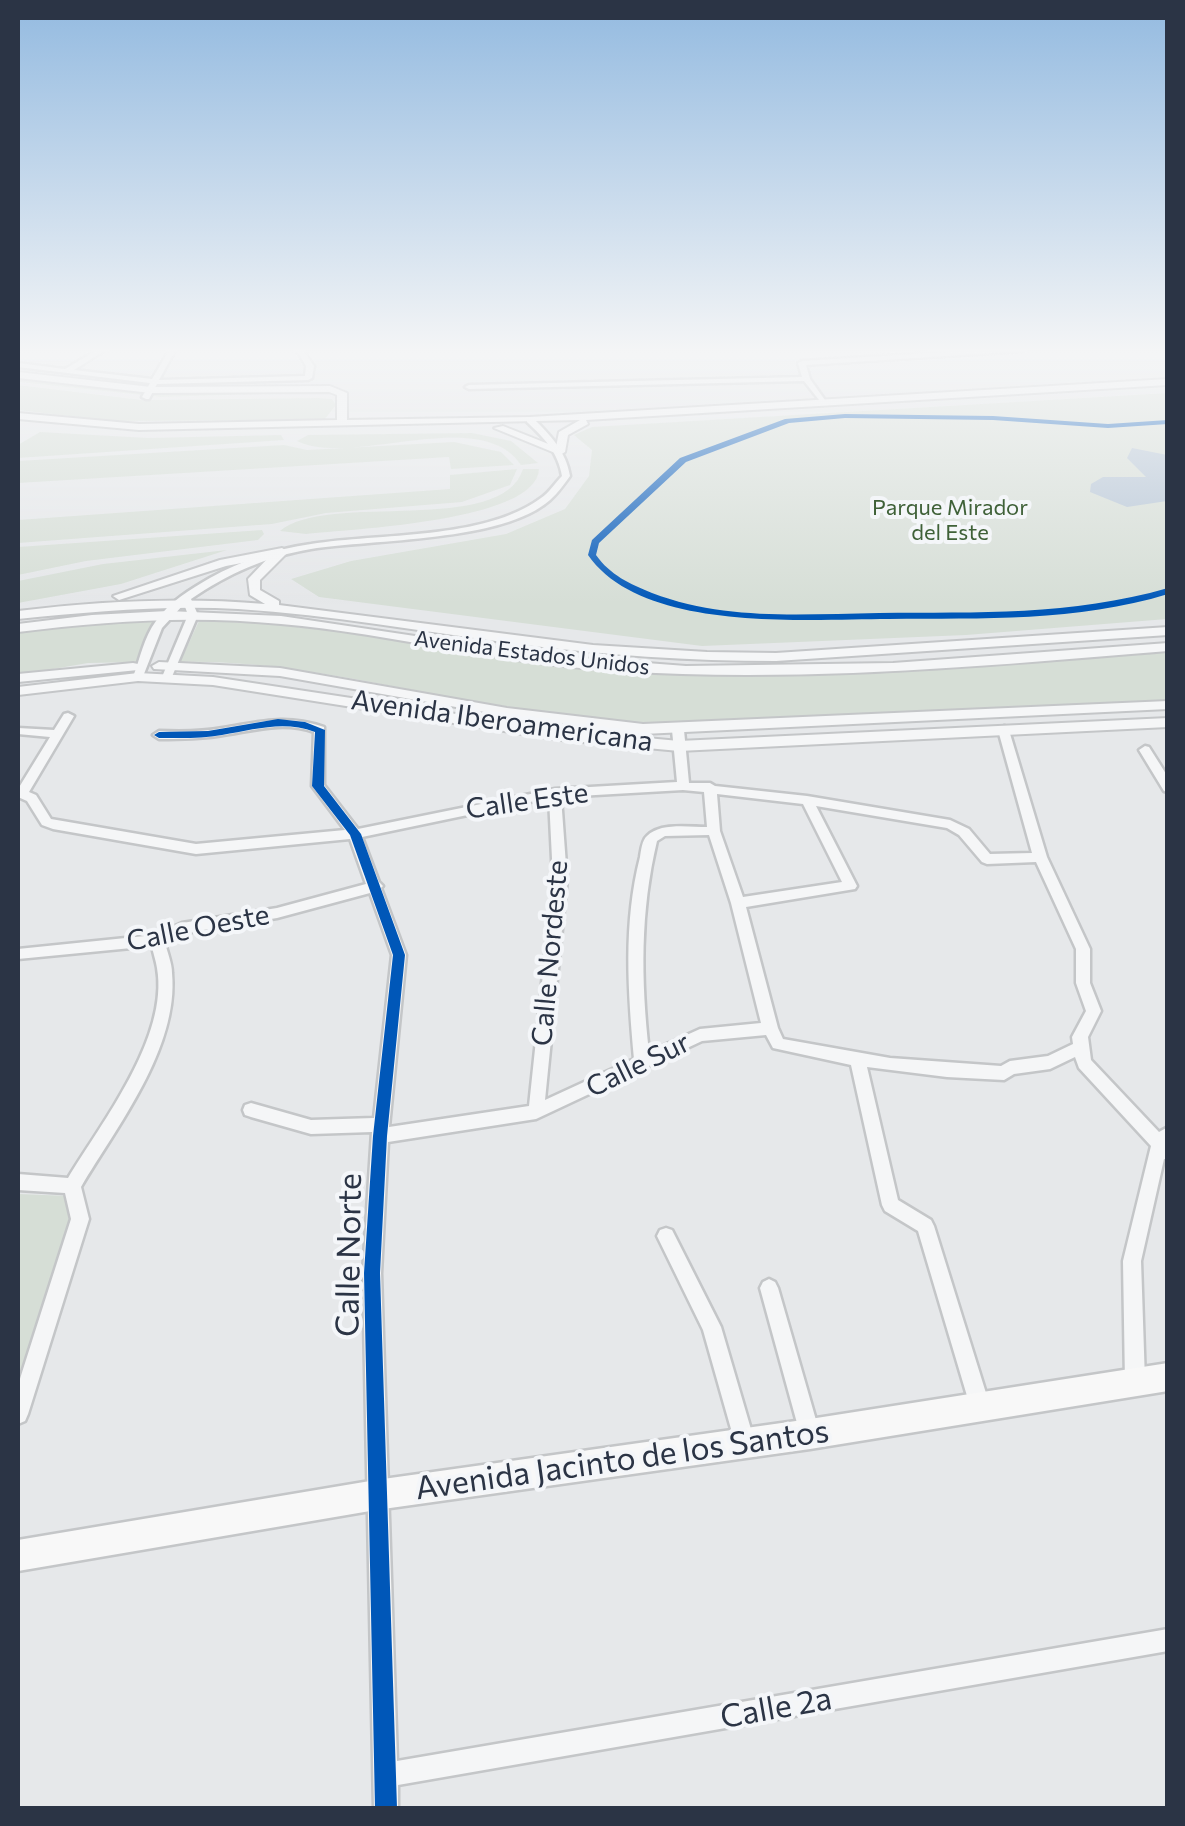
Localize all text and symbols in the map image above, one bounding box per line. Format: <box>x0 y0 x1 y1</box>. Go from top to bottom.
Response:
park label: Parque Mirador del Este <box>872 495 1028 546</box>
street label: Avenida Estados Unidos <box>413 625 651 681</box>
street label: Avenida Iberoamericana <box>349 683 655 759</box>
street label: Calle Este <box>464 776 590 826</box>
street label: Calle Nordeste <box>525 859 575 1047</box>
street label: Calle Oeste <box>124 898 272 958</box>
street label: Calle Sur <box>581 1025 695 1105</box>
street label: Calle Norte <box>328 1173 370 1337</box>
street label: Avenida Jacinto de los Santos <box>413 1412 831 1508</box>
street label: Calle 2a <box>717 1679 835 1737</box>

